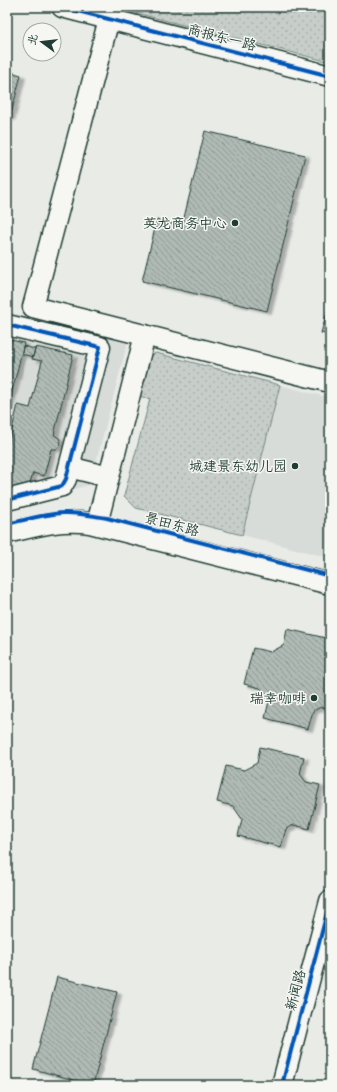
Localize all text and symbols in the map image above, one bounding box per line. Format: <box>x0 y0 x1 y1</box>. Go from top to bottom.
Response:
street label: 商报东一路 <box>185 20 258 57</box>
north arrow <box>22 22 62 62</box>
text: 北 <box>24 32 42 47</box>
place label: 英龙商务中心 <box>143 214 227 235</box>
marker: 英龙商务中心 <box>230 218 240 228</box>
place label: 城建景东幼儿园 <box>189 457 287 478</box>
marker: 城建景东幼儿园 <box>290 461 300 471</box>
street label: 景田东路 <box>142 508 201 543</box>
place label: 瑞幸咖啡 <box>249 689 306 710</box>
marker: 瑞幸咖啡 <box>309 693 319 703</box>
street label: 新闻路 <box>281 967 312 1013</box>

